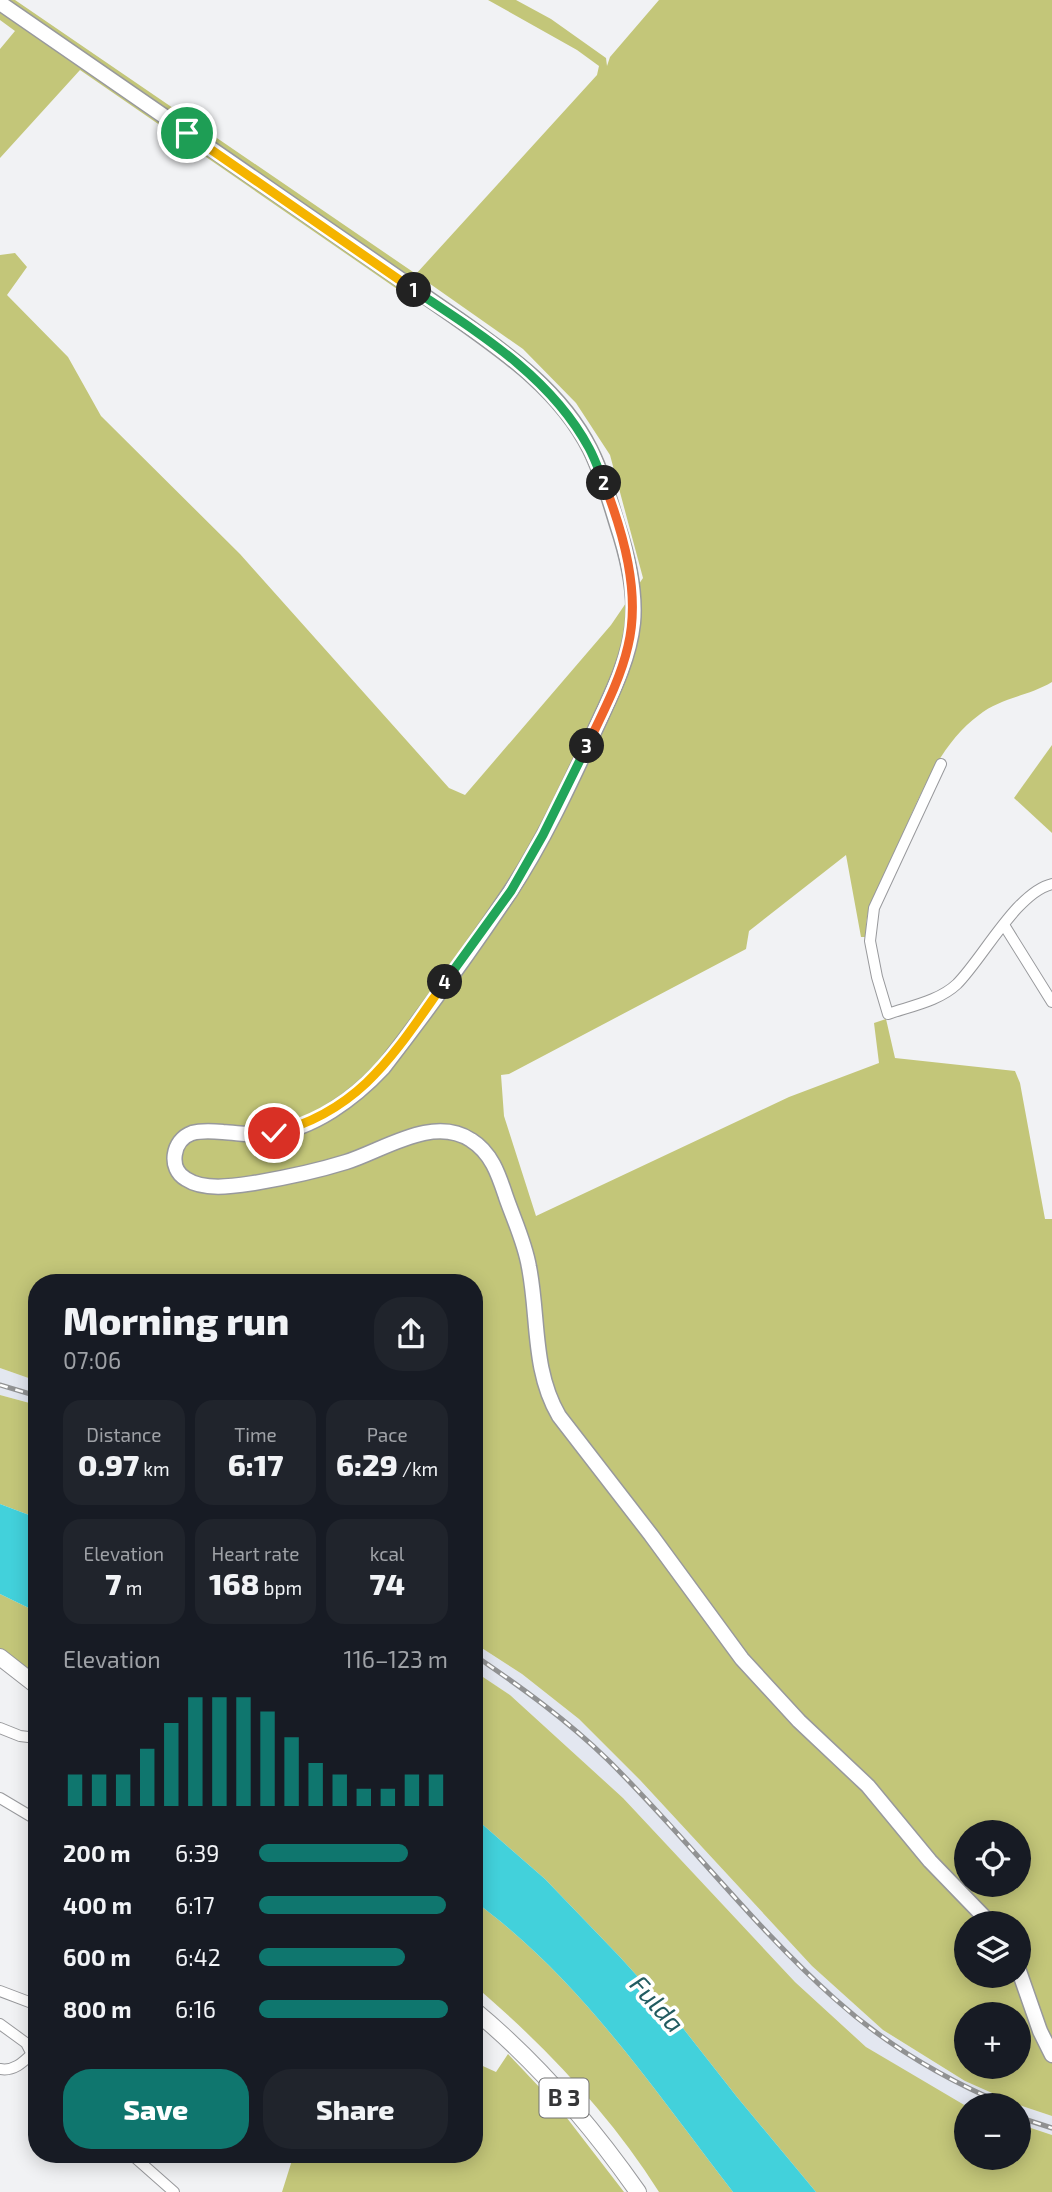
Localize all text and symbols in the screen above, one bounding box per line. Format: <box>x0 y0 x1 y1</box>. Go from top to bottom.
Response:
pin <box>157 103 217 163</box>
icon: arrive <box>168 114 206 152</box>
pin: 1 <box>396 272 432 308</box>
text: 1 <box>409 278 418 301</box>
pin: 2 <box>586 466 622 500</box>
text: 2 <box>598 471 609 494</box>
pin: 3 <box>570 728 604 764</box>
text: 3 <box>581 734 592 757</box>
pin: 4 <box>428 964 462 1000</box>
text: 4 <box>438 970 451 993</box>
pin <box>244 1103 304 1163</box>
icon: check <box>255 1114 293 1152</box>
text: Morning run <box>63 1297 289 1343</box>
button: share <box>374 1297 448 1371</box>
text: 07:06 <box>63 1346 121 1374</box>
text: Distance <box>86 1423 161 1446</box>
text: Time <box>234 1423 277 1446</box>
text: Pace <box>367 1423 408 1446</box>
text: 0.97 <box>78 1446 139 1482</box>
text: 6:17 <box>228 1446 283 1482</box>
text: 6:29 <box>336 1446 398 1482</box>
text: km <box>139 1457 170 1480</box>
text: /km <box>398 1457 438 1480</box>
text: Elevation <box>84 1542 164 1565</box>
text: Heart rate <box>212 1542 299 1565</box>
text: kcal <box>370 1542 405 1565</box>
text: 7 <box>105 1565 121 1601</box>
text: 168 <box>209 1565 259 1601</box>
text: 74 <box>369 1565 405 1601</box>
text: m <box>121 1576 142 1599</box>
text: bpm <box>259 1576 302 1599</box>
text: Elevation <box>63 1645 161 1673</box>
text: 116–123 m <box>344 1645 448 1673</box>
map controls <box>954 1820 1031 2170</box>
button: locate <box>954 1820 1031 1897</box>
text: 200 m <box>63 1839 131 1867</box>
text: 6:39 <box>175 1839 220 1867</box>
text: 400 m <box>63 1891 132 1919</box>
text: 6:17 <box>175 1891 215 1919</box>
button: layers <box>954 1911 1031 1988</box>
text: 600 m <box>63 1943 131 1971</box>
text: 6:42 <box>175 1943 221 1971</box>
water label: Fulda <box>625 1968 692 2038</box>
text: 800 m <box>63 1995 132 2023</box>
text: 6:16 <box>175 1995 216 2023</box>
button: + <box>954 2002 1031 2079</box>
button: Save <box>63 2069 249 2149</box>
button: Share <box>263 2069 448 2149</box>
road number: B 3 <box>540 2078 588 2118</box>
button: − <box>954 2093 1031 2170</box>

